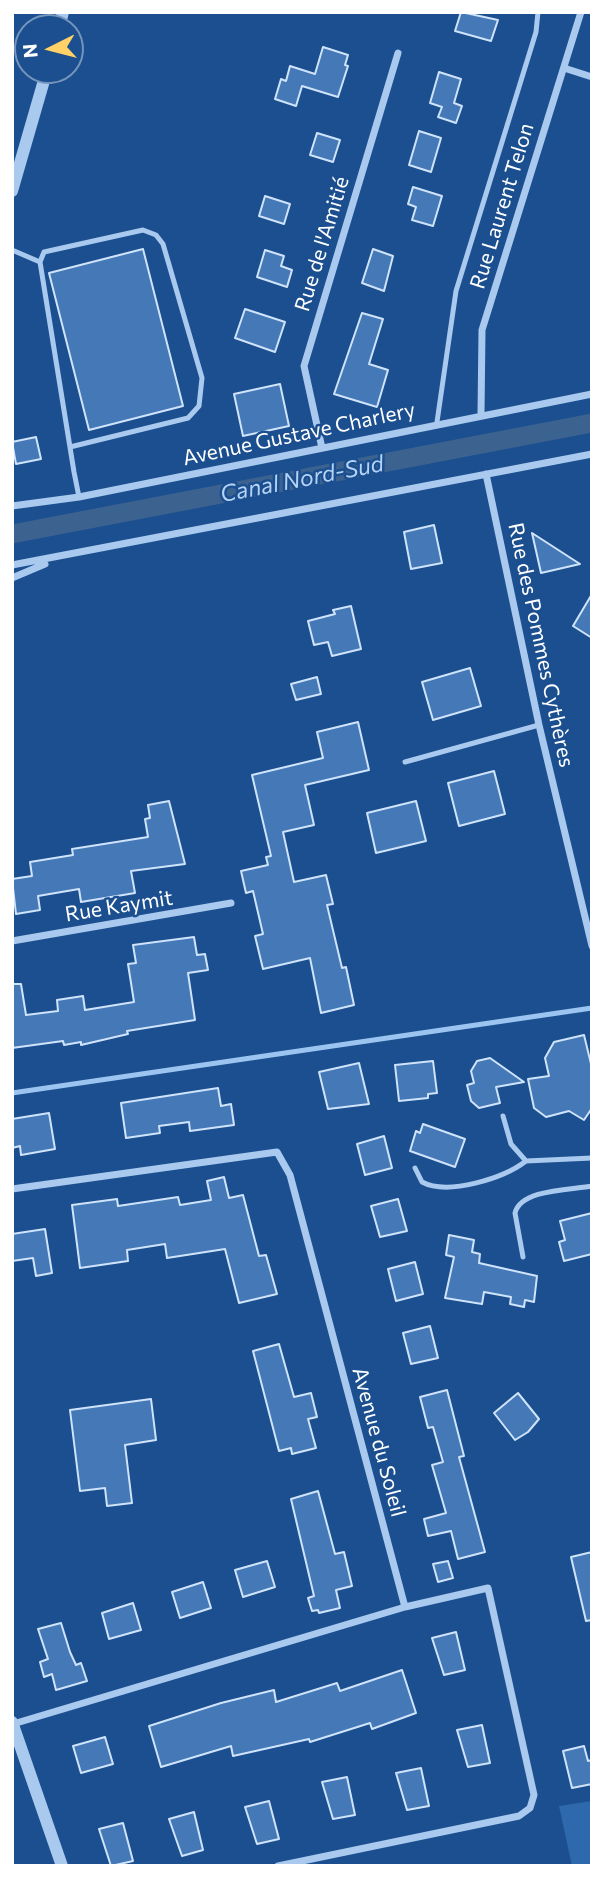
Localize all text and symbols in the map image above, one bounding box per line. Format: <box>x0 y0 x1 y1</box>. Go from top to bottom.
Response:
north arrow <box>14 14 84 84</box>
text: N <box>17 43 42 59</box>
street label: Rue Laurent Telon <box>465 120 539 292</box>
street label: Rue de l'Amitié <box>290 174 354 314</box>
street label: Avenue Gustave Charlery <box>180 397 418 471</box>
water label: Canal Nord-Sud <box>218 450 386 508</box>
street label: Rue des Pommes Cythères <box>503 520 579 770</box>
street label: Rue Kaymit <box>63 885 175 927</box>
street label: Avenue du Soleil <box>347 1364 411 1520</box>

